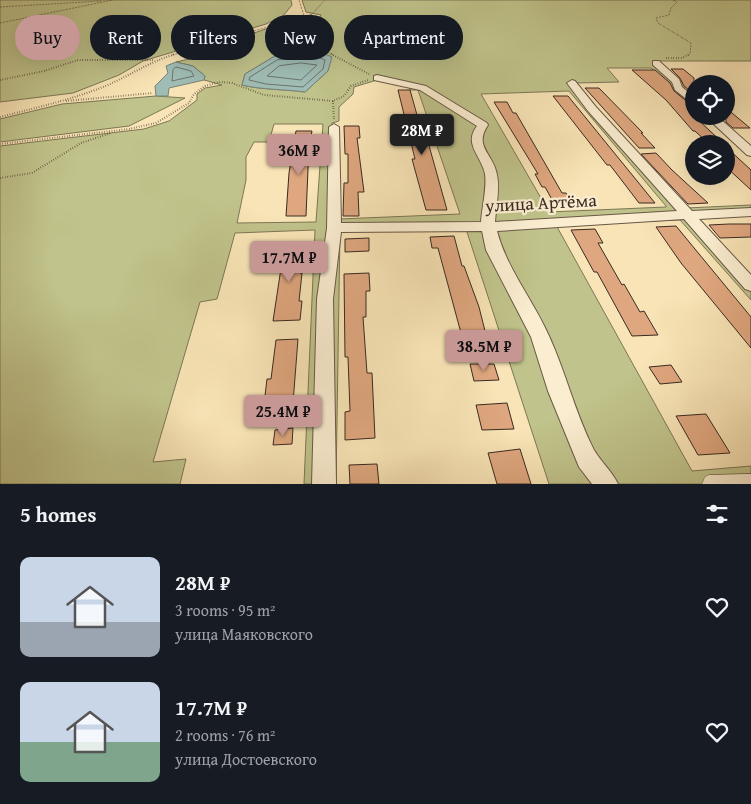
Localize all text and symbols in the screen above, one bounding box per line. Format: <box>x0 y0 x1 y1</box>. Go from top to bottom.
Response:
chip: Buy <box>15 15 80 60</box>
chip: Rent <box>90 15 161 60</box>
chip: Filters <box>171 15 255 60</box>
chip: New <box>265 15 334 60</box>
chip: Apartment <box>344 15 463 60</box>
map controls <box>685 75 735 185</box>
button: locate <box>685 75 735 125</box>
pin: 28M ₽ <box>387 114 457 156</box>
text: 28M ₽ <box>401 118 443 142</box>
pin: 36M ₽ <box>264 134 334 176</box>
button: layers <box>685 135 735 185</box>
text: 36M ₽ <box>278 138 320 162</box>
street label: улица Артёма <box>483 186 598 219</box>
pin: 17.7M ₽ <box>243 240 335 283</box>
text: 17.7M ₽ <box>262 245 316 269</box>
pin: 38.5M ₽ <box>438 330 530 372</box>
text: 38.5M ₽ <box>457 334 511 358</box>
pin: 25.4M ₽ <box>237 394 329 437</box>
text: 25.4M ₽ <box>256 399 310 423</box>
text: 5 homes <box>20 499 96 530</box>
icon: filters <box>703 500 731 528</box>
text: 28M ₽ <box>175 567 230 598</box>
icon: home <box>60 577 120 637</box>
icon: heart <box>703 593 731 621</box>
text: 3 rooms · 95 m² <box>175 598 275 622</box>
text: улица Маяковского <box>175 622 313 646</box>
text: 17.7M ₽ <box>175 692 247 723</box>
icon: home <box>60 702 120 762</box>
icon: heart <box>703 718 731 746</box>
text: 2 rooms · 76 m² <box>175 723 275 747</box>
text: улица Достоевского <box>175 747 317 771</box>

